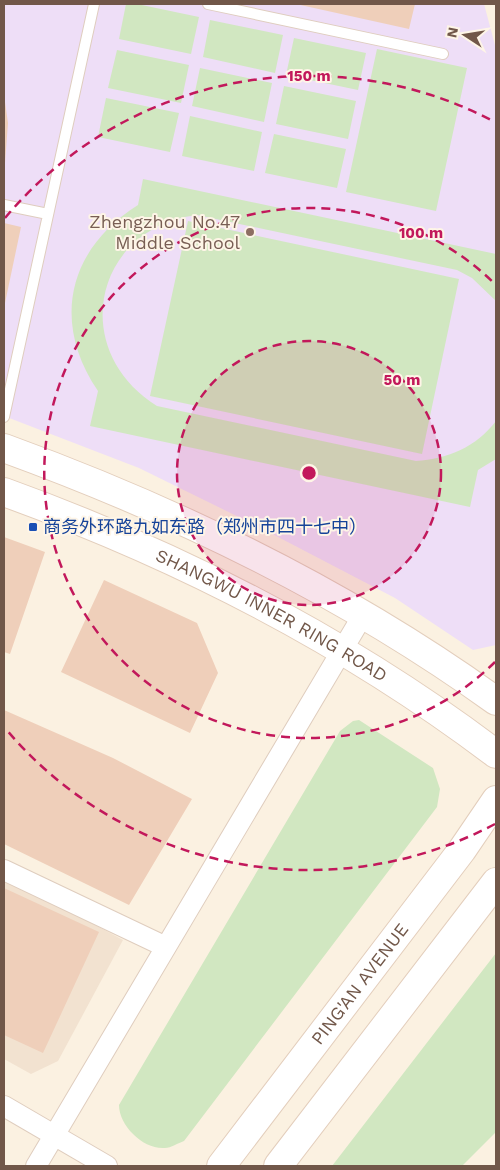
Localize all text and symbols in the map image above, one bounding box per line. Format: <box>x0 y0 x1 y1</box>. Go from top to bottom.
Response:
north arrow <box>440 10 490 60</box>
text: N <box>443 26 461 39</box>
text: 150 m <box>287 67 331 85</box>
place label: Zhengzhou No.47 Middle School <box>89 211 240 253</box>
text: 100 m <box>399 224 443 242</box>
marker: Zhengzhou No.47 Middle School <box>244 226 256 238</box>
text: 50 m <box>384 371 420 389</box>
centre of rings <box>300 464 318 482</box>
place label: 商务外环路九如东路（郑州市四十七中） <box>43 516 367 537</box>
marker: 商务外环路九如东路（郑州市四十七中） <box>27 521 39 533</box>
street label: SHANGWU INNER RING ROAD <box>153 544 391 686</box>
street label: PING'AN AVENUE <box>307 919 412 1048</box>

